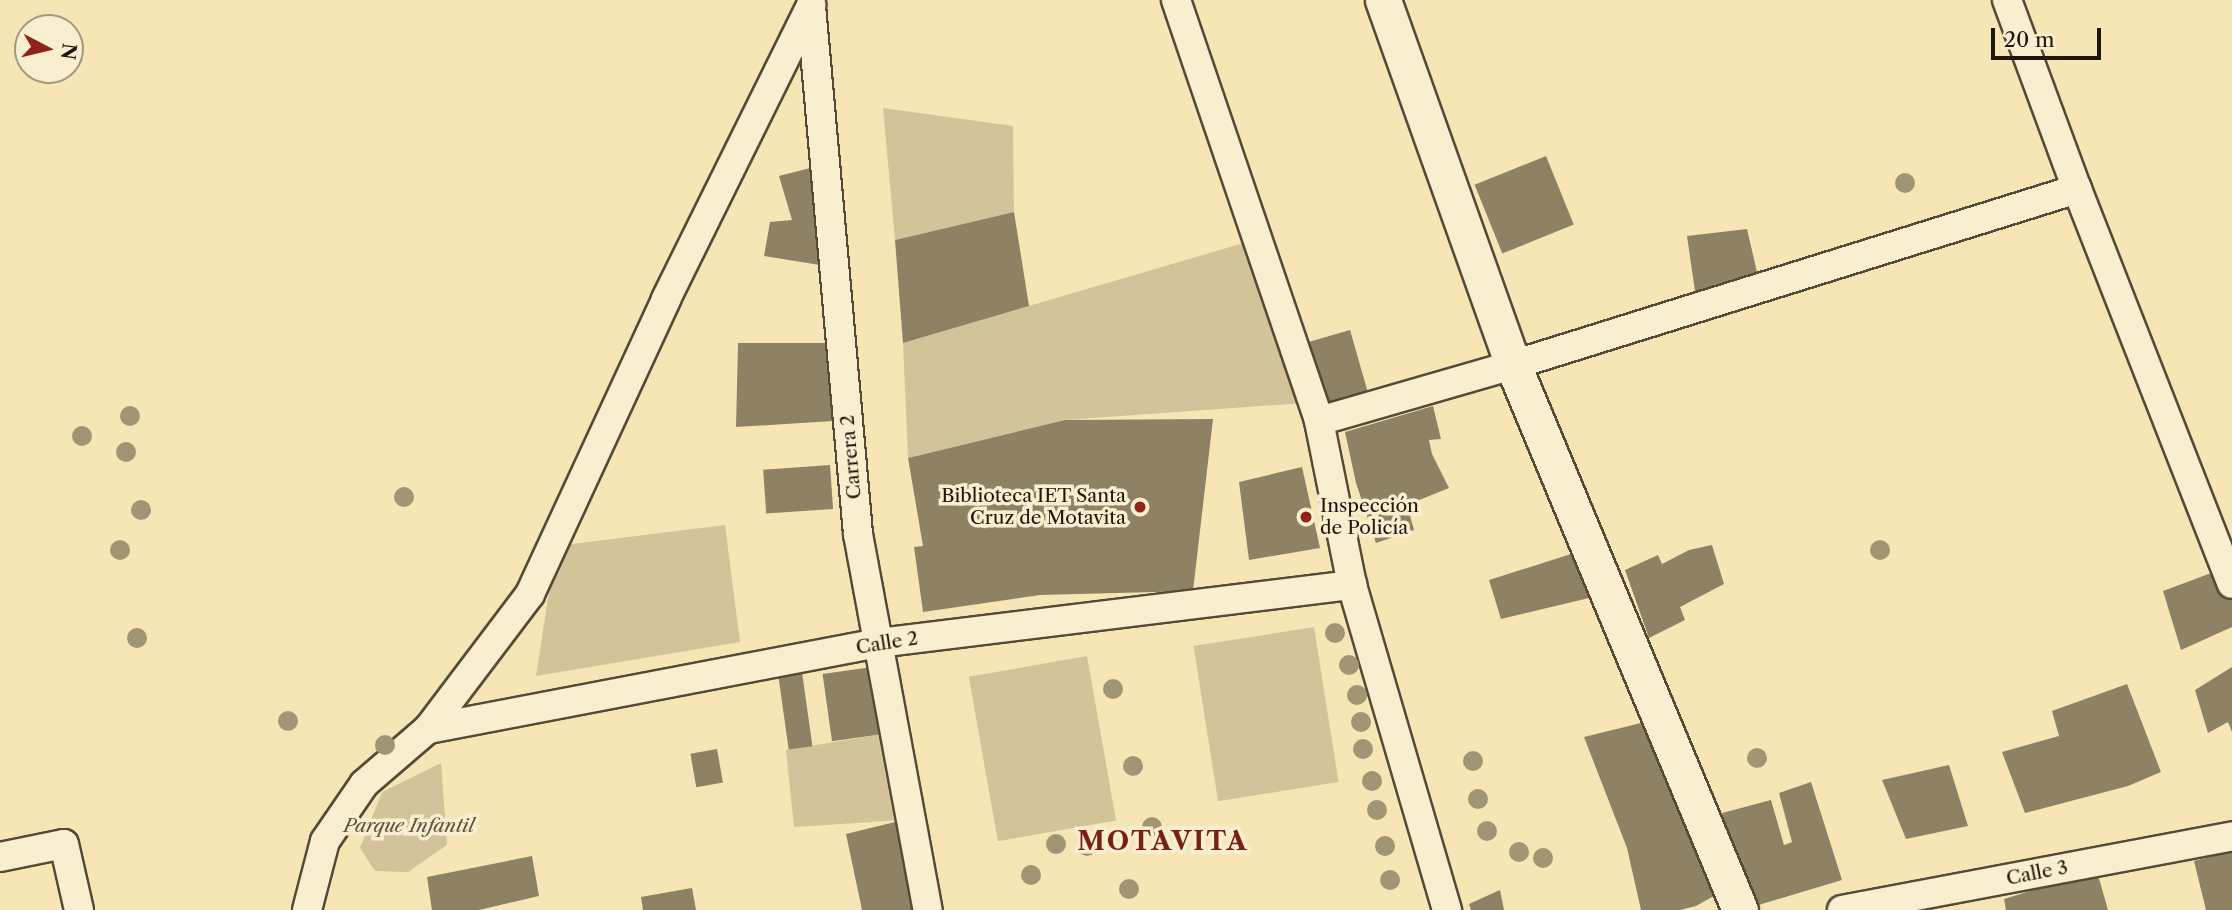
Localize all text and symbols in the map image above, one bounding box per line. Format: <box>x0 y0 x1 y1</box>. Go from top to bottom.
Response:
north arrow <box>14 14 84 84</box>
scale bar <box>1994 14 2104 58</box>
text: 20 m <box>2004 27 2055 52</box>
text: N <box>56 42 81 61</box>
street label: Carrera 2 <box>836 414 866 500</box>
place label: Biblioteca IET Santa Cruz de Motavita <box>941 485 1126 529</box>
place label: Inspección de Policía <box>1320 495 1419 539</box>
marker: Biblioteca IET Santa Cruz de Motavita <box>1132 499 1148 515</box>
marker: Inspección de Policía <box>1298 509 1314 525</box>
street label: Calle 2 <box>854 627 920 659</box>
park label: Parque Infantil <box>343 815 475 837</box>
district label: MOTAVITA <box>1078 826 1248 858</box>
street label: Calle 3 <box>2004 856 2070 890</box>

